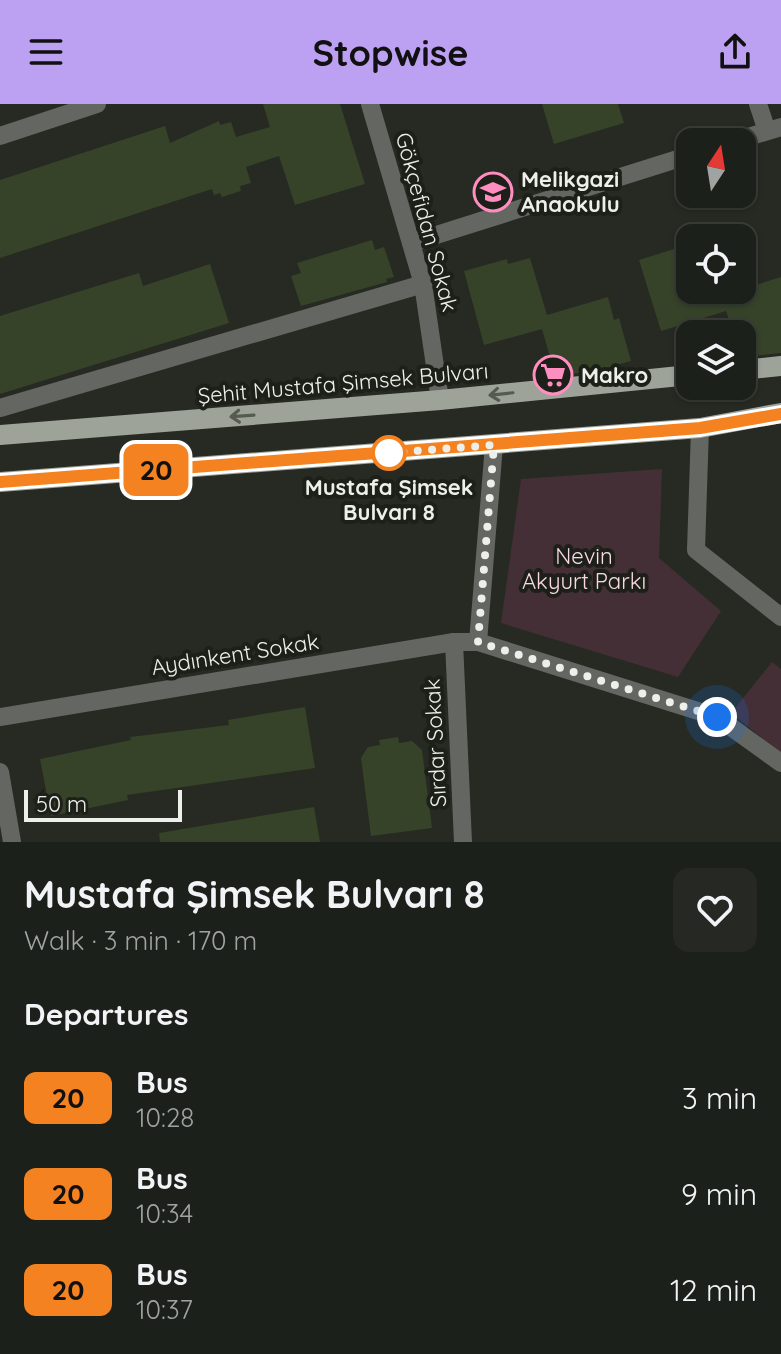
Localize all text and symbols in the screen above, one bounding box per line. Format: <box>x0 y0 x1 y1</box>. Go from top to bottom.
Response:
icon: menu <box>24 30 68 74</box>
text: Stopwise <box>313 30 468 75</box>
icon: share <box>713 30 757 74</box>
north arrow <box>676 128 756 208</box>
map controls <box>676 128 756 400</box>
street label: Gökçefidan Sokak <box>390 129 464 315</box>
place label: Melikgazi Anaokulu <box>521 165 620 218</box>
school or university icon: Melikgazi Anaokulu <box>472 171 514 213</box>
button: locate <box>676 224 756 304</box>
button: layers <box>676 320 756 400</box>
supermarket icon: Makro <box>532 354 574 396</box>
street label: Şehit Mustafa Şimsek Bulvarı <box>197 356 489 410</box>
place label: Makro <box>581 361 648 389</box>
one-way arrow <box>488 387 515 402</box>
one-way arrow <box>229 409 256 424</box>
marker: Mustafa Şimsek Bulvarı 8 <box>372 436 406 470</box>
line badge: 20 <box>120 444 192 496</box>
text: 20 <box>139 452 173 487</box>
place label: Mustafa Şimsek Bulvarı 8 <box>305 473 473 526</box>
park label: Nevin Akyurt Parkı <box>522 542 646 595</box>
street label: Aydınkent Sokak <box>149 627 321 681</box>
street label: Sırdar Sokak <box>418 678 452 808</box>
your location <box>697 697 737 737</box>
scale bar <box>24 786 182 822</box>
text: 50 m <box>36 790 87 818</box>
button: heart <box>673 868 757 952</box>
text: Mustafa Şimsek Bulvarı 8 <box>24 870 485 918</box>
text: Walk · 3 min · 170 m <box>24 924 257 957</box>
text: Departures <box>24 995 189 1033</box>
text: Bus <box>136 1063 188 1101</box>
text: 3 min <box>682 1079 757 1117</box>
text: 20 <box>51 1080 85 1115</box>
text: 10:28 <box>136 1101 194 1134</box>
text: Bus <box>136 1159 188 1197</box>
text: 9 min <box>681 1175 757 1213</box>
text: 20 <box>51 1176 85 1211</box>
text: 10:34 <box>136 1197 193 1230</box>
text: Bus <box>136 1255 188 1293</box>
text: 12 min <box>670 1271 757 1309</box>
text: 20 <box>51 1272 85 1307</box>
text: 10:37 <box>136 1293 193 1326</box>

